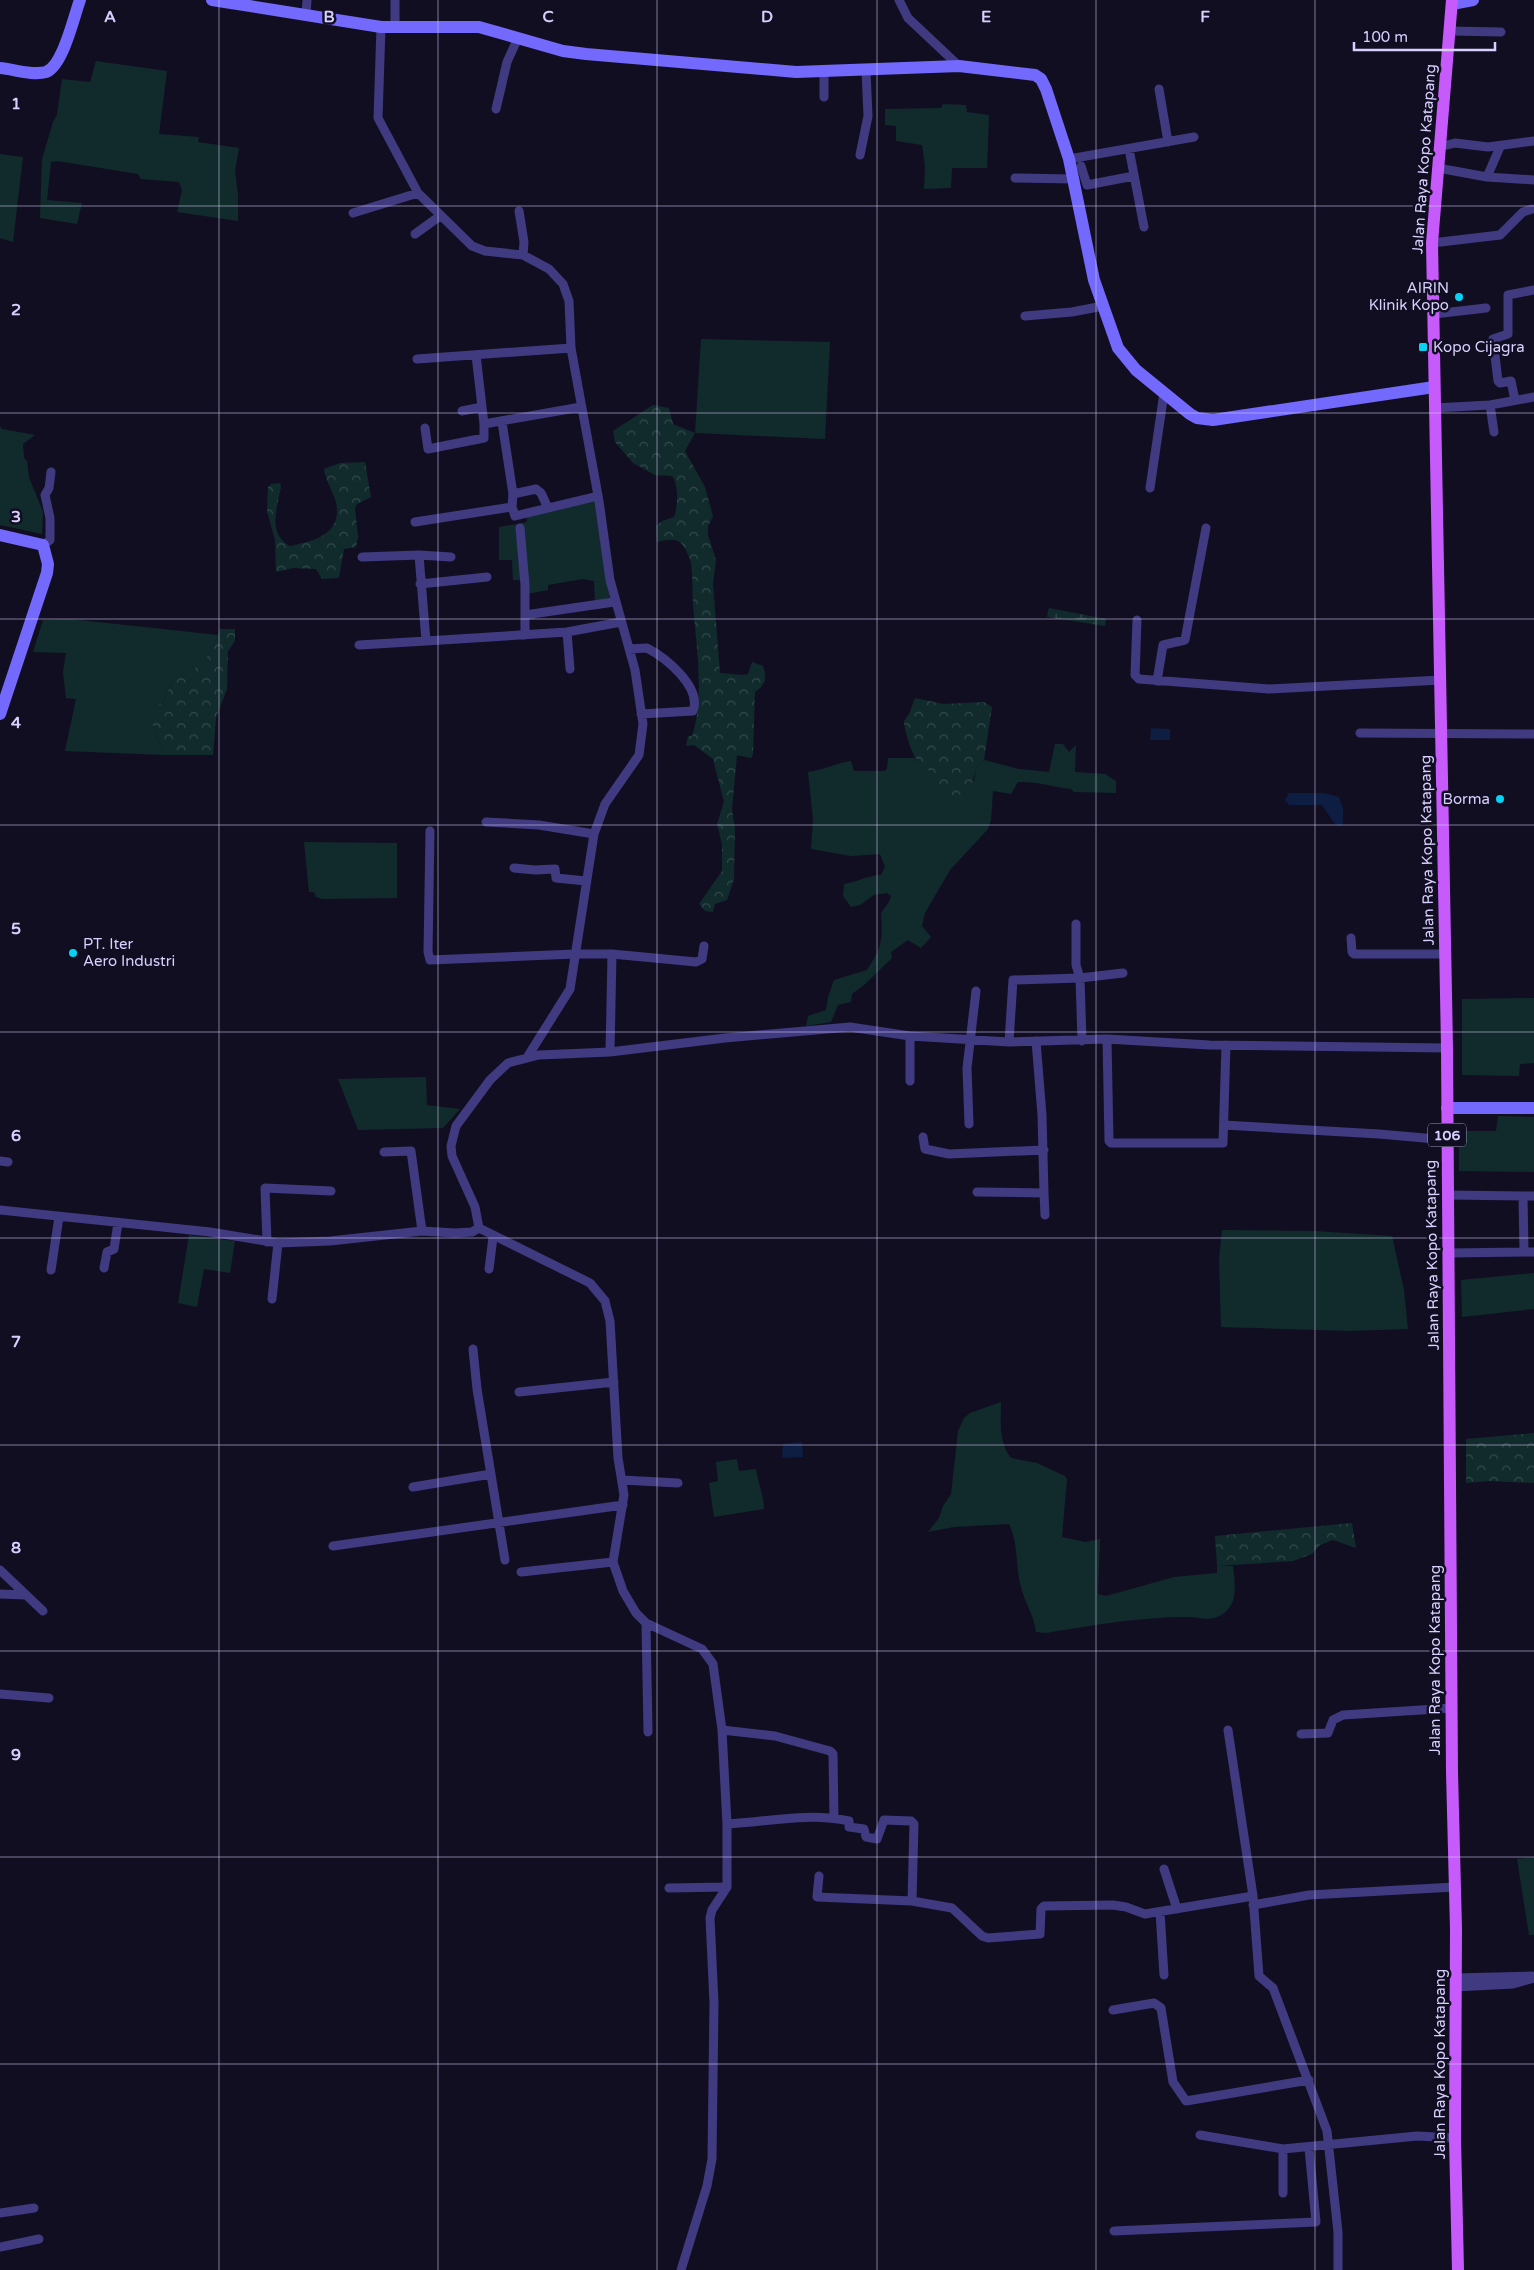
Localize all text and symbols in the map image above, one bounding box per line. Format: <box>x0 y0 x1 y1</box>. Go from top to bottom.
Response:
text: A <box>104 7 116 27</box>
text: B <box>323 7 335 27</box>
text: C <box>542 7 554 27</box>
text: D <box>761 7 773 27</box>
text: E <box>981 7 991 27</box>
text: F <box>1200 7 1210 27</box>
scale bar <box>1354 20 1495 52</box>
text: 100 m <box>1362 28 1408 46</box>
street label: Jalan Raya Kopo Katapang <box>1408 63 1440 255</box>
text: 1 <box>11 94 21 114</box>
place label: AIRIN Klinik Kopo <box>1369 279 1449 314</box>
marker: AIRIN Klinik Kopo <box>1453 291 1465 303</box>
text: 2 <box>11 300 21 320</box>
place label: Kopo Cijagra <box>1433 338 1525 356</box>
marker: Kopo Cijagra <box>1417 341 1429 353</box>
text: 3 <box>11 507 21 527</box>
text: 4 <box>11 713 21 733</box>
street label: Jalan Raya Kopo Katapang <box>1416 755 1438 945</box>
place label: Borma <box>1443 790 1490 808</box>
marker: Borma <box>1494 793 1506 805</box>
text: 5 <box>11 919 21 939</box>
place label: PT. Iter Aero Industri <box>83 935 175 970</box>
marker: PT. Iter Aero Industri <box>67 947 79 959</box>
road number: 106 <box>1428 1124 1466 1146</box>
text: 6 <box>11 1126 21 1146</box>
street label: Jalan Raya Kopo Katapang <box>1421 1160 1443 1350</box>
text: 7 <box>11 1332 21 1352</box>
text: 8 <box>11 1538 21 1558</box>
street label: Jalan Raya Kopo Katapang <box>1426 1565 1444 1755</box>
text: 9 <box>11 1745 21 1765</box>
street label: Jalan Raya Kopo Katapang <box>1431 1969 1449 2159</box>

